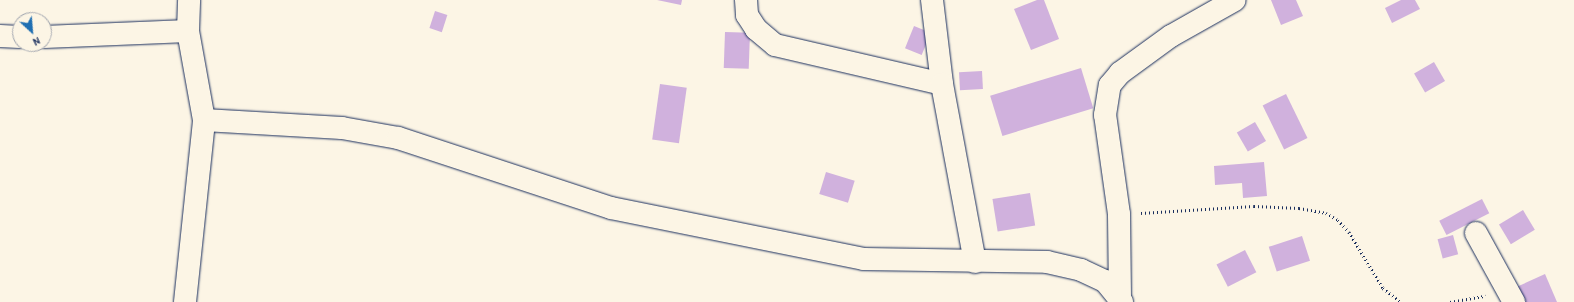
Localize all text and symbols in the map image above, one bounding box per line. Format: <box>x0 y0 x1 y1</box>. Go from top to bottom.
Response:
north arrow <box>12 12 52 52</box>
text: N <box>31 34 43 49</box>

